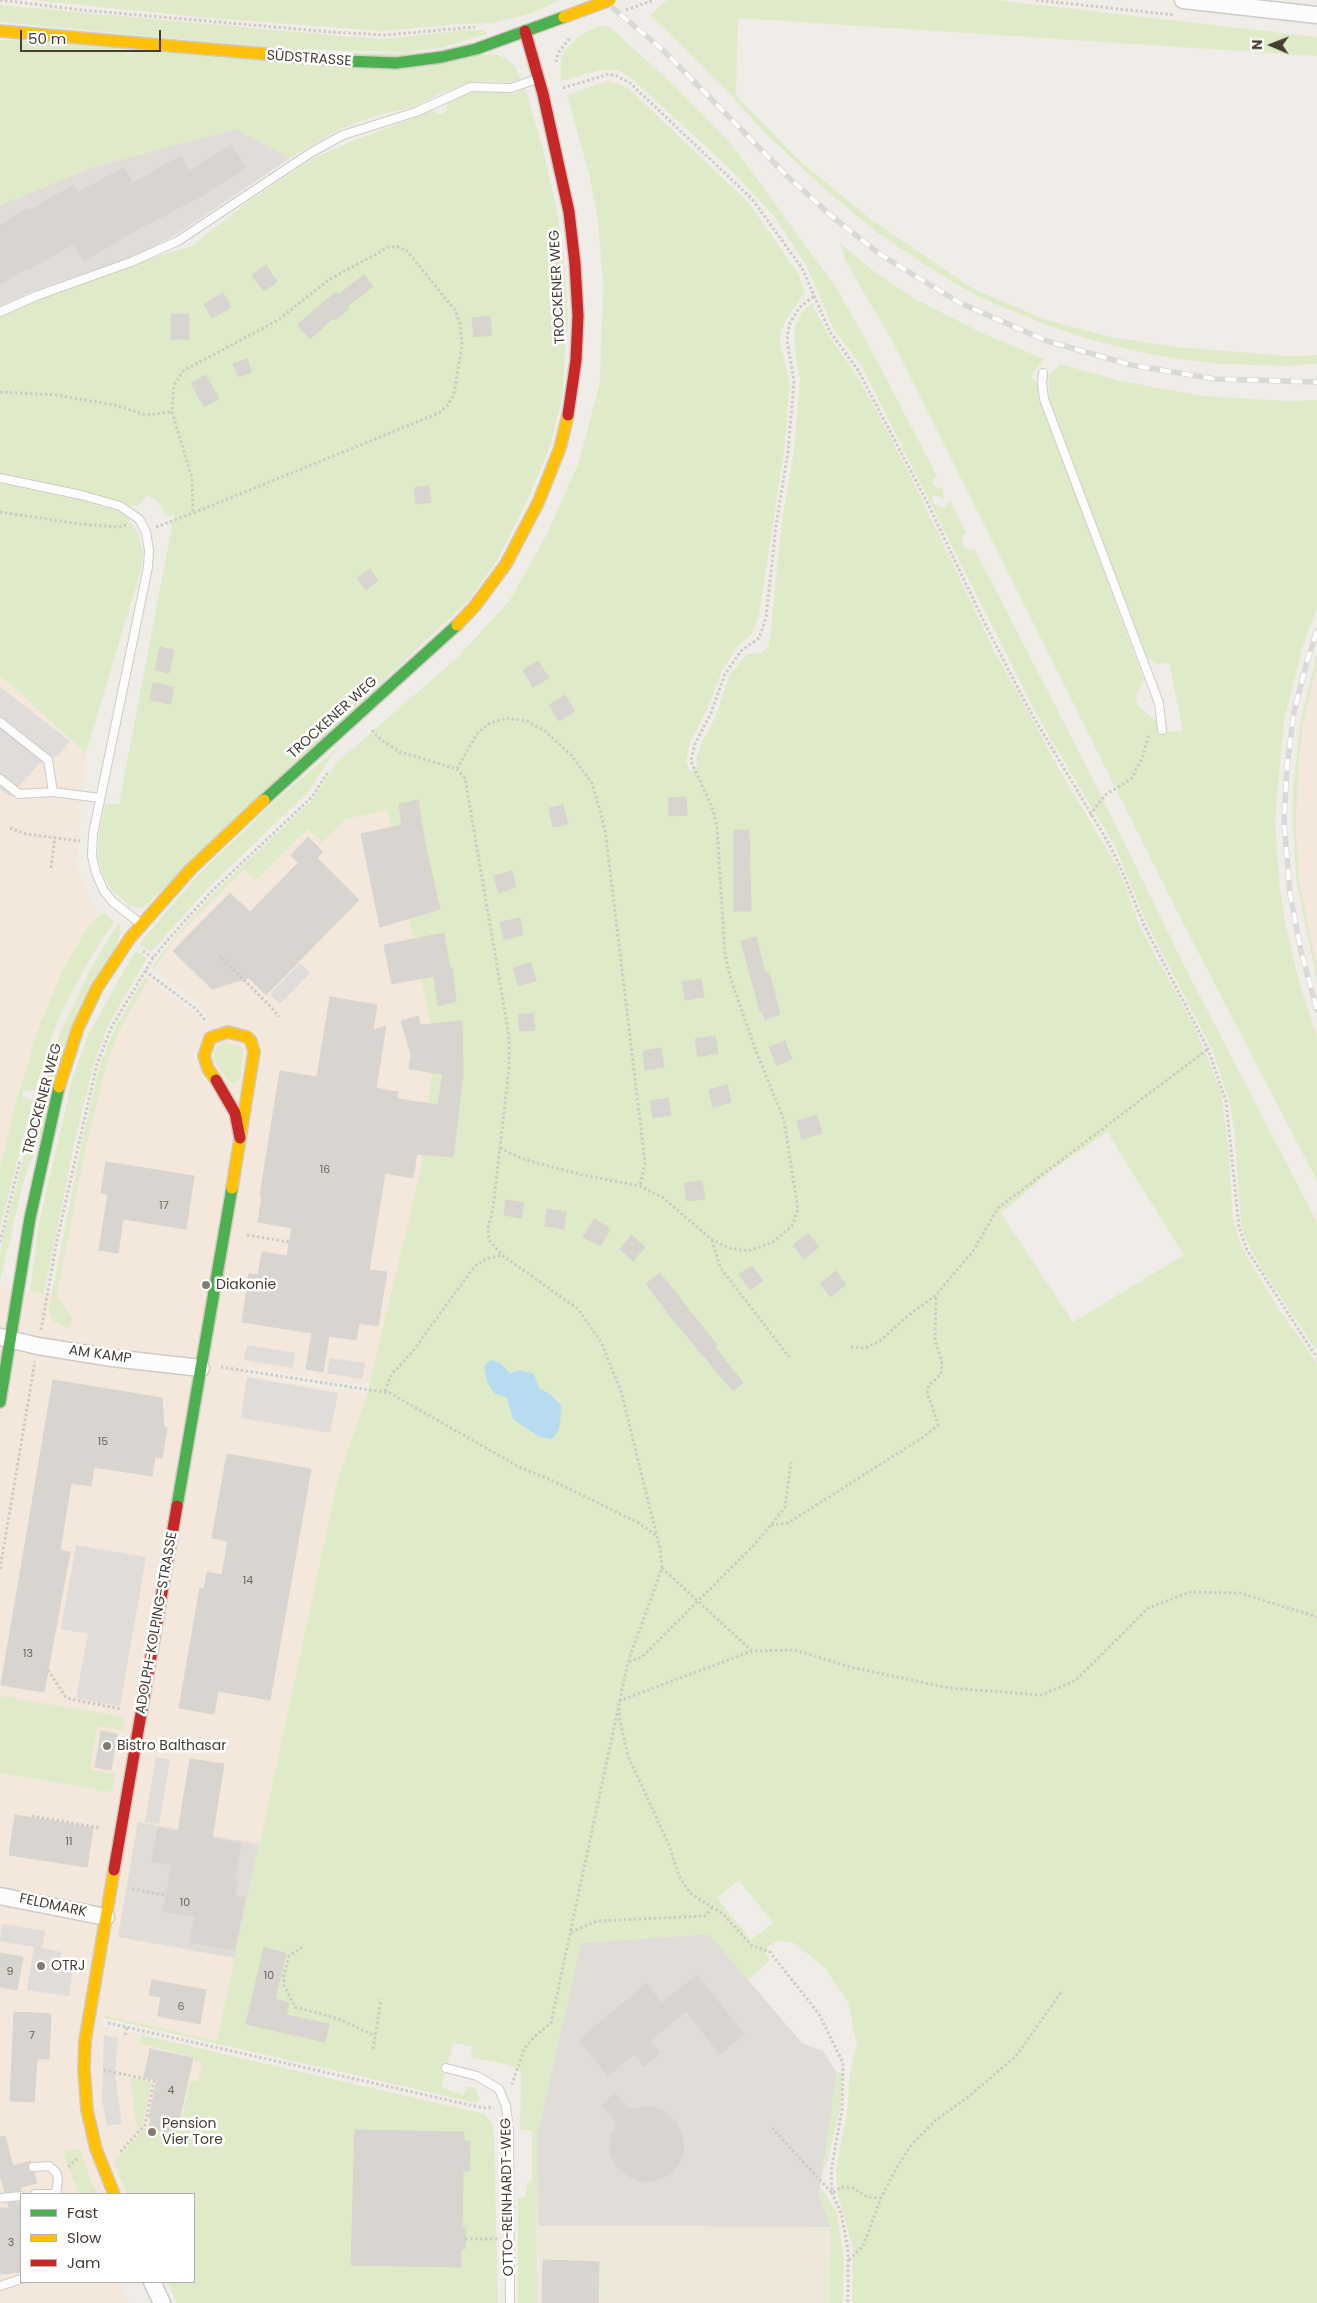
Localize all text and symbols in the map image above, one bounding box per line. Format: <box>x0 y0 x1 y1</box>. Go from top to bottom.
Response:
scale bar <box>22 20 164 52</box>
north arrow <box>1247 20 1297 70</box>
text: 50 m <box>28 28 66 49</box>
text: N <box>1247 39 1267 50</box>
street label: SÜDSTRASSE <box>266 48 352 70</box>
street label: TROCKENER WEG <box>547 229 569 345</box>
street label: TROCKENER WEG <box>285 673 381 763</box>
street label: TROCKENER WEG <box>20 1042 66 1156</box>
house number: 16 <box>320 1163 330 1177</box>
house number: 17 <box>159 1199 169 1213</box>
place label: Diakonie <box>216 1277 276 1293</box>
marker: Diakonie <box>200 1279 212 1291</box>
street label: AM KAMP <box>68 1342 132 1368</box>
house number: 15 <box>98 1435 108 1449</box>
street label: ADOLPH-KOLPING-STRASSE <box>133 1531 181 1715</box>
house number: 14 <box>243 1574 253 1588</box>
house number: 13 <box>23 1647 33 1661</box>
place label: Bistro Balthasar <box>117 1738 226 1754</box>
marker: Bistro Balthasar <box>101 1740 113 1752</box>
house number: 11 <box>65 1835 73 1849</box>
street label: FELDMARK <box>18 1891 88 1921</box>
house number: 10 <box>180 1896 190 1910</box>
place label: OTRJ <box>51 1958 86 1974</box>
marker: OTRJ <box>35 1960 47 1972</box>
house number: 9 <box>7 1965 13 1979</box>
house number: 10 <box>264 1969 274 1983</box>
house number: 6 <box>178 2000 184 2014</box>
house number: 7 <box>29 2029 35 2043</box>
house number: 4 <box>168 2084 174 2098</box>
place label: Pension Vier Tore <box>162 2116 223 2148</box>
street label: OTTO-REINHARDT-WEG <box>498 2118 518 2276</box>
marker: Pension Vier Tore <box>146 2126 158 2138</box>
legend <box>20 2193 195 2283</box>
text: Fast <box>67 2202 98 2223</box>
text: Slow <box>67 2227 101 2248</box>
house number: 3 <box>8 2236 14 2250</box>
text: Jam <box>67 2252 101 2273</box>

